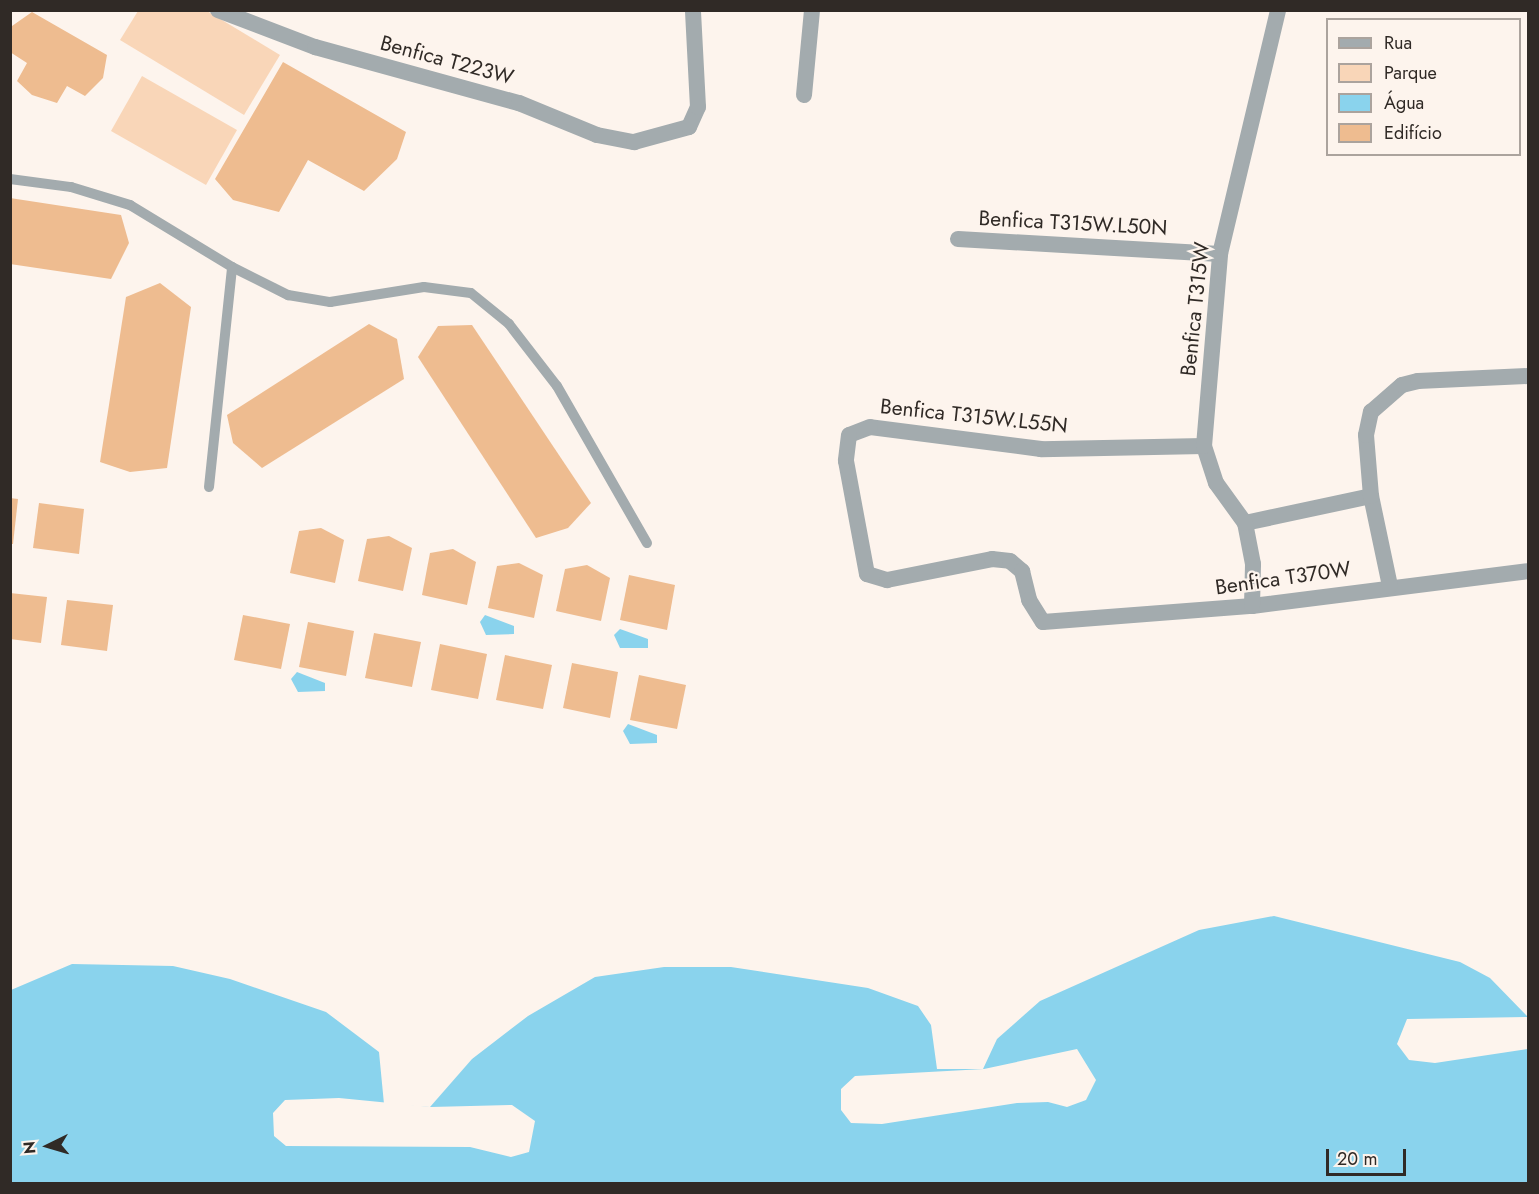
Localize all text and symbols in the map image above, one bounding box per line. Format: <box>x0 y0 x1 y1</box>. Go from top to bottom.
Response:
legend <box>1326 18 1521 156</box>
street label: Benfica T223W <box>378 30 516 90</box>
text: Rua <box>1384 30 1412 56</box>
text: Parque <box>1384 60 1437 86</box>
text: Água <box>1384 90 1424 116</box>
text: Edifício <box>1384 120 1442 146</box>
street label: Benfica T315W.L50N <box>978 205 1168 241</box>
street label: Benfica T315W <box>1175 241 1215 377</box>
street label: Benfica T315W.L55N <box>879 394 1069 438</box>
street label: Benfica T370W <box>1214 556 1352 600</box>
north arrow <box>18 1116 78 1176</box>
scale bar <box>1329 1137 1408 1175</box>
text: N <box>18 1140 42 1155</box>
text: 20 m <box>1337 1146 1377 1172</box>

